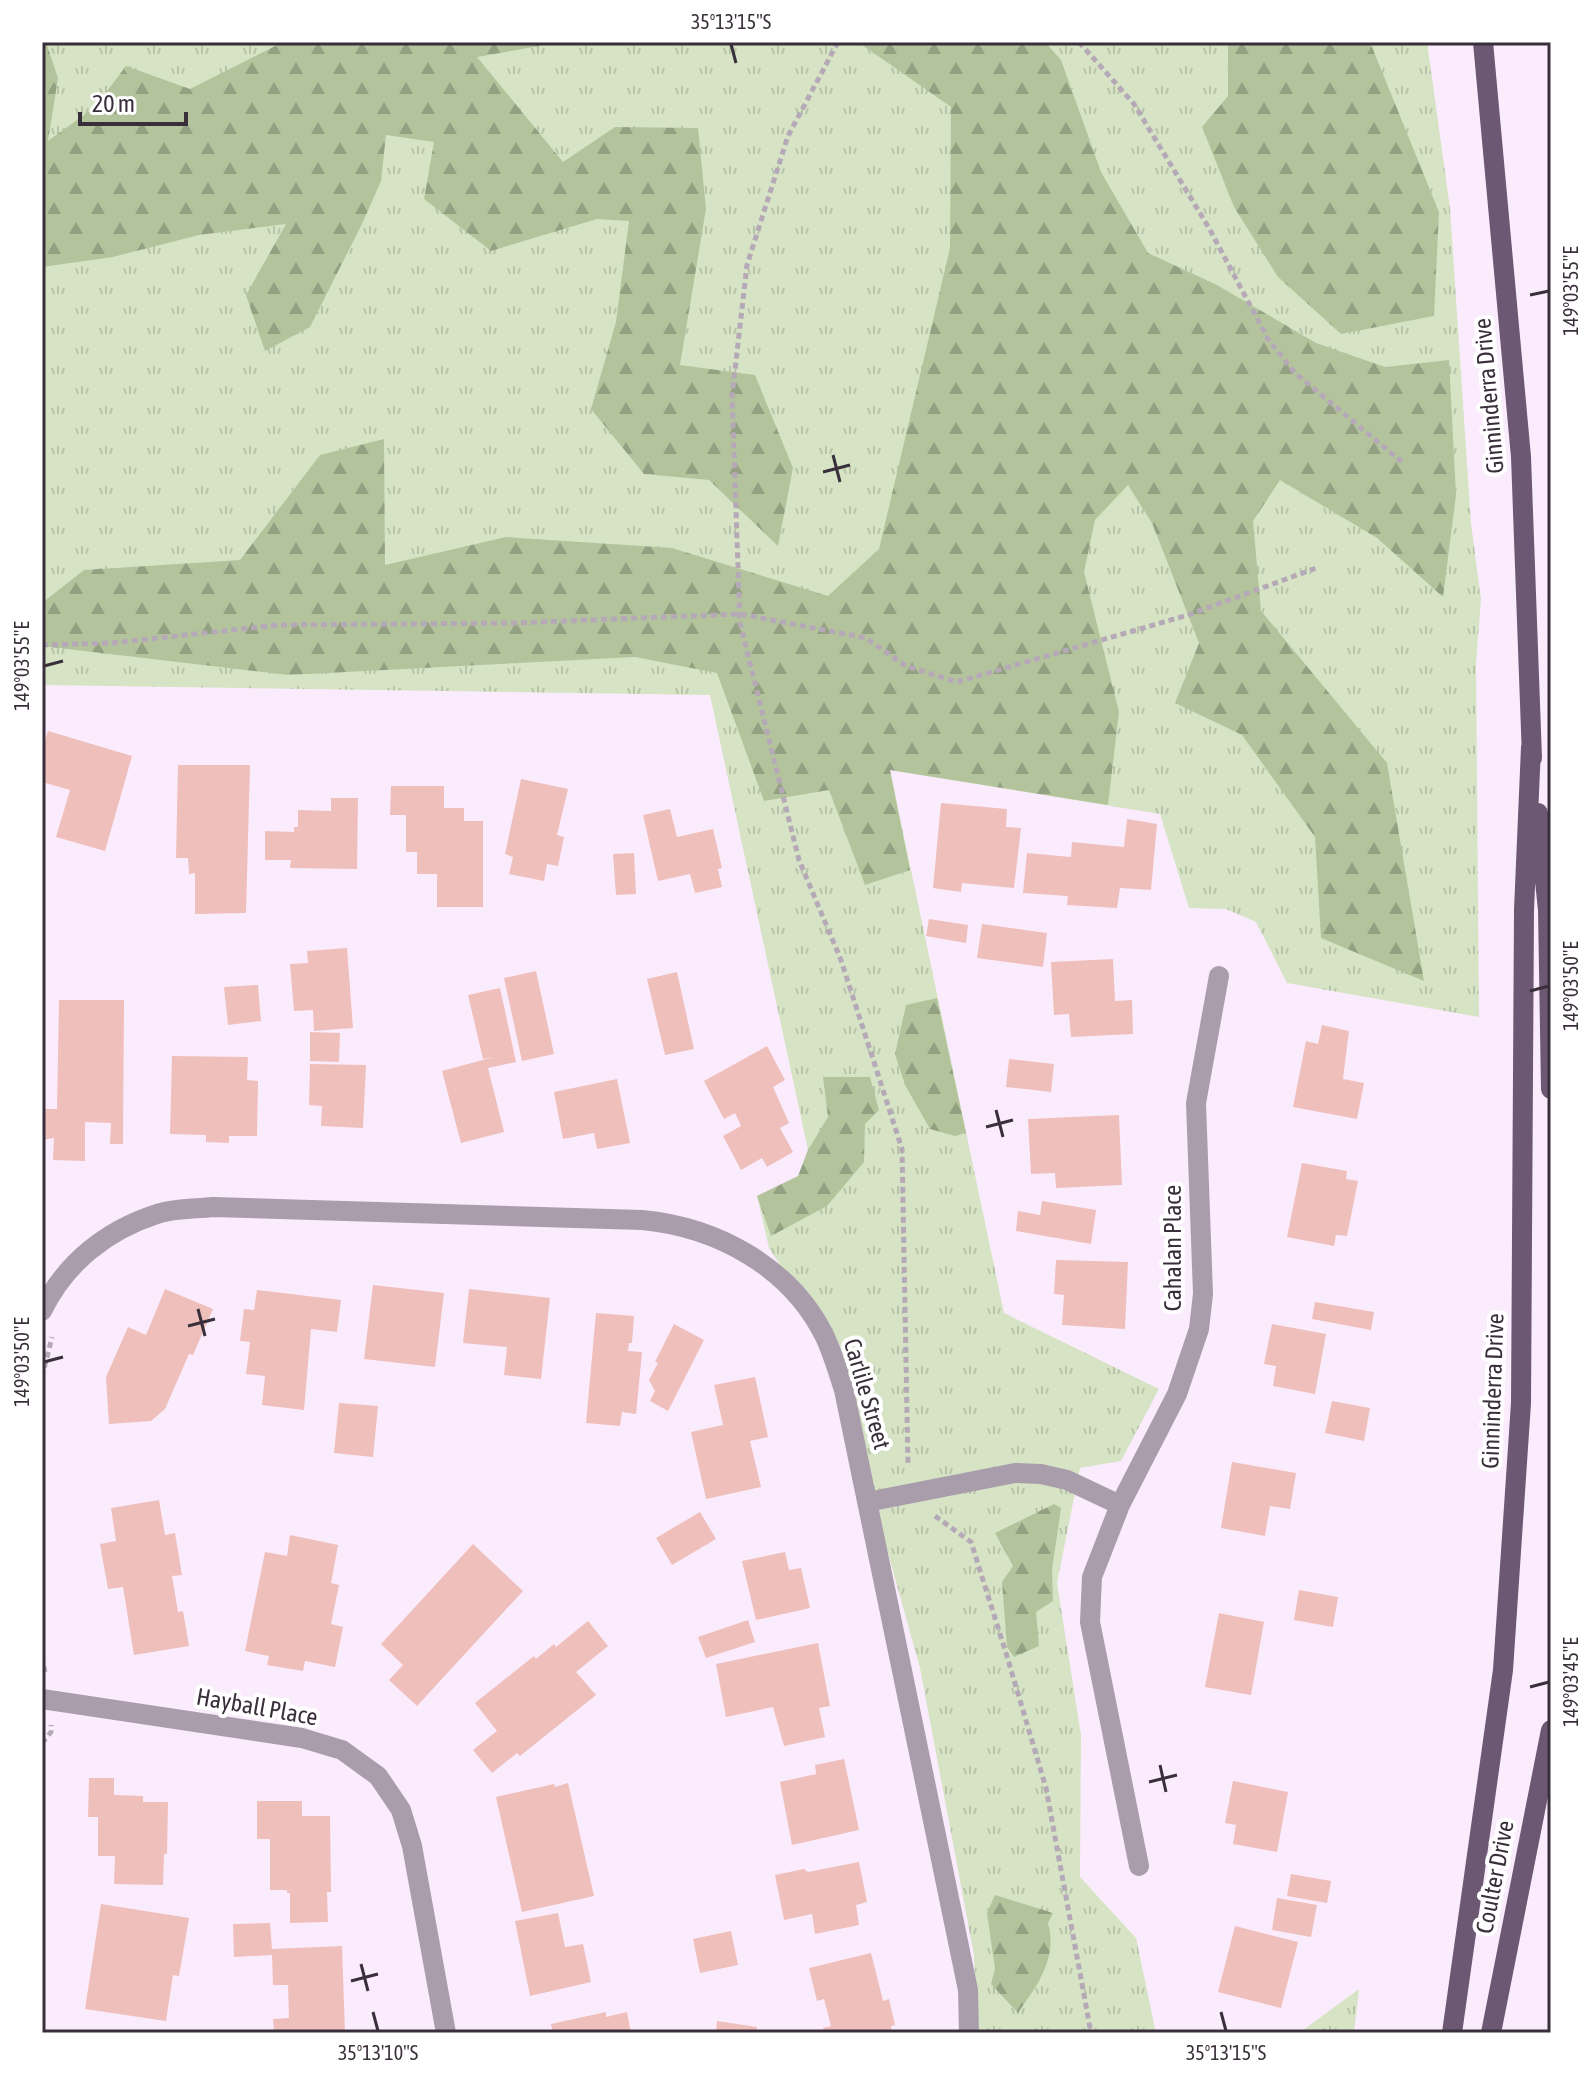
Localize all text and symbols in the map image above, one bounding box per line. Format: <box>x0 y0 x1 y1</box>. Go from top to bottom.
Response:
text: 35°13'15"S <box>691 10 771 33</box>
scale bar <box>80 76 186 126</box>
text: 20 m <box>92 90 135 117</box>
text: 149°03'55"E <box>1559 246 1582 336</box>
street label: Ginninderra Drive <box>1468 317 1509 475</box>
text: 149°03'55"E <box>10 621 33 711</box>
text: 149°03'50"E <box>1559 941 1582 1031</box>
street label: Cahalan Place <box>1159 1185 1186 1311</box>
street label: Ginninderra Drive <box>1476 1313 1509 1469</box>
text: 149°03'50"E <box>10 1317 33 1407</box>
street label: Carlile Street <box>839 1335 896 1452</box>
text: 149°03'45"E <box>1559 1637 1582 1727</box>
street label: Hayball Place <box>194 1683 320 1730</box>
street label: Coulter Drive <box>1470 1818 1519 1936</box>
text: 35°13'10"S <box>338 2041 418 2064</box>
text: 35°13'15"S <box>1186 2041 1266 2064</box>

